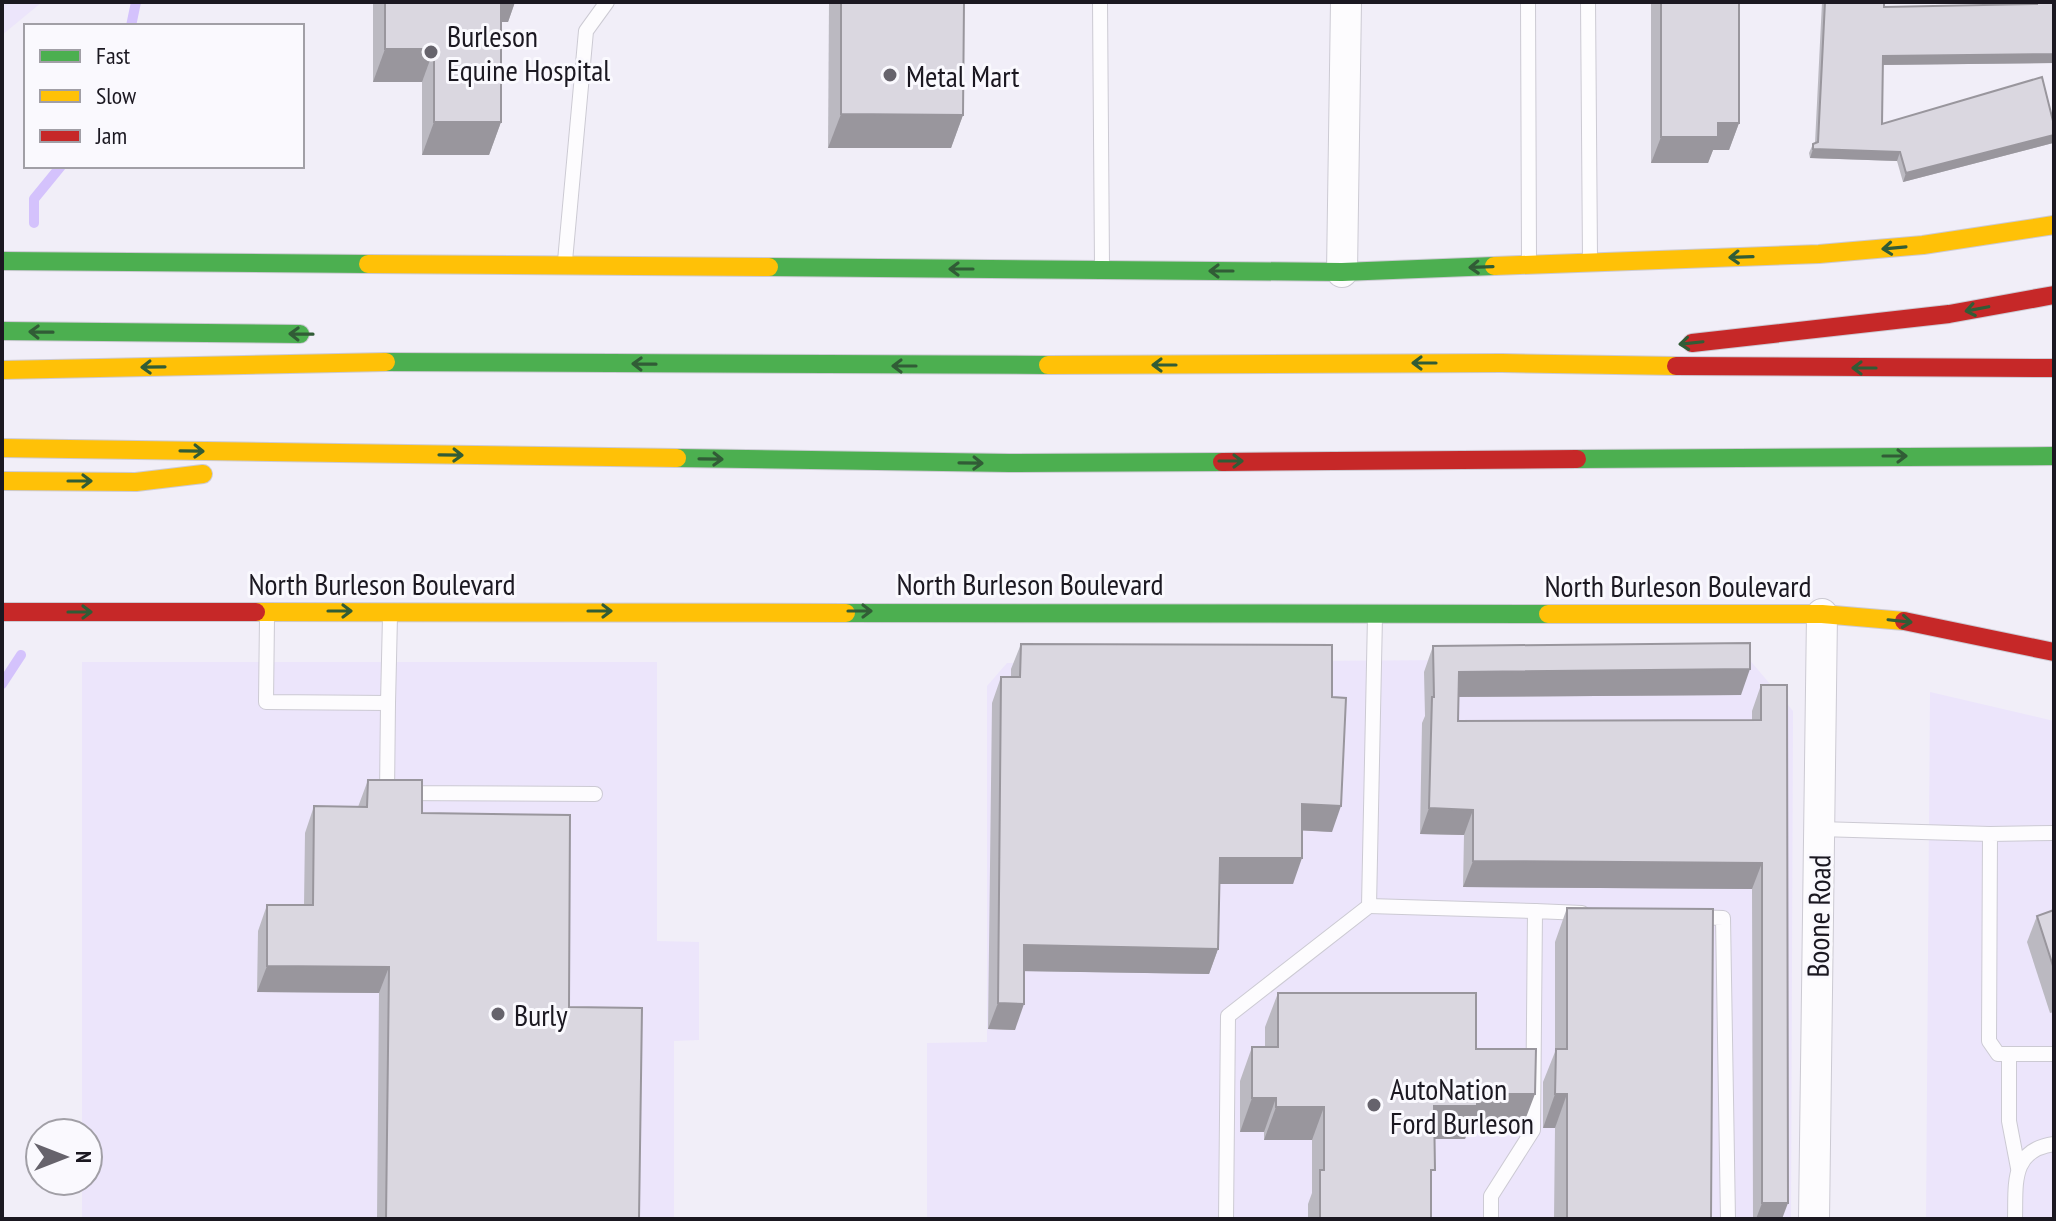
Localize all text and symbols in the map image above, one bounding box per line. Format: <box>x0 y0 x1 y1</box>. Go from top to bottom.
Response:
place label: Burleson Equine Hospital <box>447 16 610 89</box>
legend <box>24 24 304 168</box>
text: Fast <box>96 40 131 71</box>
marker: Burleson Equine Hospital <box>422 43 440 61</box>
place label: Metal Mart <box>906 56 1020 95</box>
marker: Metal Mart <box>881 66 899 84</box>
text: Slow <box>96 80 137 111</box>
text: Jam <box>95 120 127 151</box>
one-way arrow <box>1881 240 1908 255</box>
one-way arrow <box>1728 249 1755 264</box>
one-way arrow <box>1468 259 1495 274</box>
one-way arrow <box>948 261 975 277</box>
one-way arrow <box>1208 263 1235 279</box>
one-way arrow <box>1965 302 1991 317</box>
one-way arrow <box>28 324 55 339</box>
one-way arrow <box>288 327 315 342</box>
one-way arrow <box>1678 335 1705 350</box>
one-way arrow <box>1411 355 1438 371</box>
one-way arrow <box>631 356 658 372</box>
one-way arrow <box>1151 357 1178 373</box>
one-way arrow <box>891 358 918 374</box>
one-way arrow <box>140 359 167 374</box>
one-way arrow <box>1851 360 1878 376</box>
one-way arrow <box>178 443 205 459</box>
one-way arrow <box>437 447 464 462</box>
one-way arrow <box>1881 448 1908 464</box>
one-way arrow <box>697 451 724 466</box>
one-way arrow <box>1217 453 1244 469</box>
one-way arrow <box>957 455 984 470</box>
one-way arrow <box>66 473 93 489</box>
street label: North Burleson Boulevard <box>248 564 516 603</box>
street label: North Burleson Boulevard <box>896 564 1164 603</box>
street label: North Burleson Boulevard <box>1544 566 1812 605</box>
one-way arrow <box>326 603 353 619</box>
one-way arrow <box>586 603 613 619</box>
one-way arrow <box>846 603 873 619</box>
one-way arrow <box>66 604 93 620</box>
one-way arrow <box>1886 614 1913 629</box>
street label: Boone Road <box>1797 854 1839 978</box>
place label: Burly <box>514 995 568 1034</box>
marker: Burly <box>489 1005 507 1023</box>
place label: AutoNation Ford Burleson <box>1390 1069 1534 1142</box>
marker: AutoNation Ford Burleson <box>1365 1096 1383 1114</box>
north arrow <box>24 1117 104 1197</box>
text: N <box>70 1151 98 1163</box>

